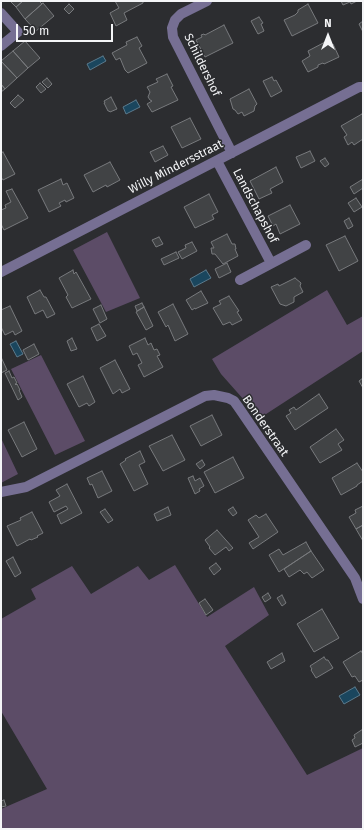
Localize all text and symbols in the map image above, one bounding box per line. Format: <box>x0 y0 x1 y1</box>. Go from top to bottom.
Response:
scale bar <box>18 16 115 42</box>
north arrow <box>308 16 348 56</box>
text: N <box>324 17 332 30</box>
text: 50 m <box>23 24 49 38</box>
street label: Schildershof <box>181 31 223 99</box>
street label: Willy Mindersstraat <box>126 137 226 197</box>
street label: Landschapshof <box>229 166 281 246</box>
street label: Bonderstraat <box>239 393 291 459</box>

